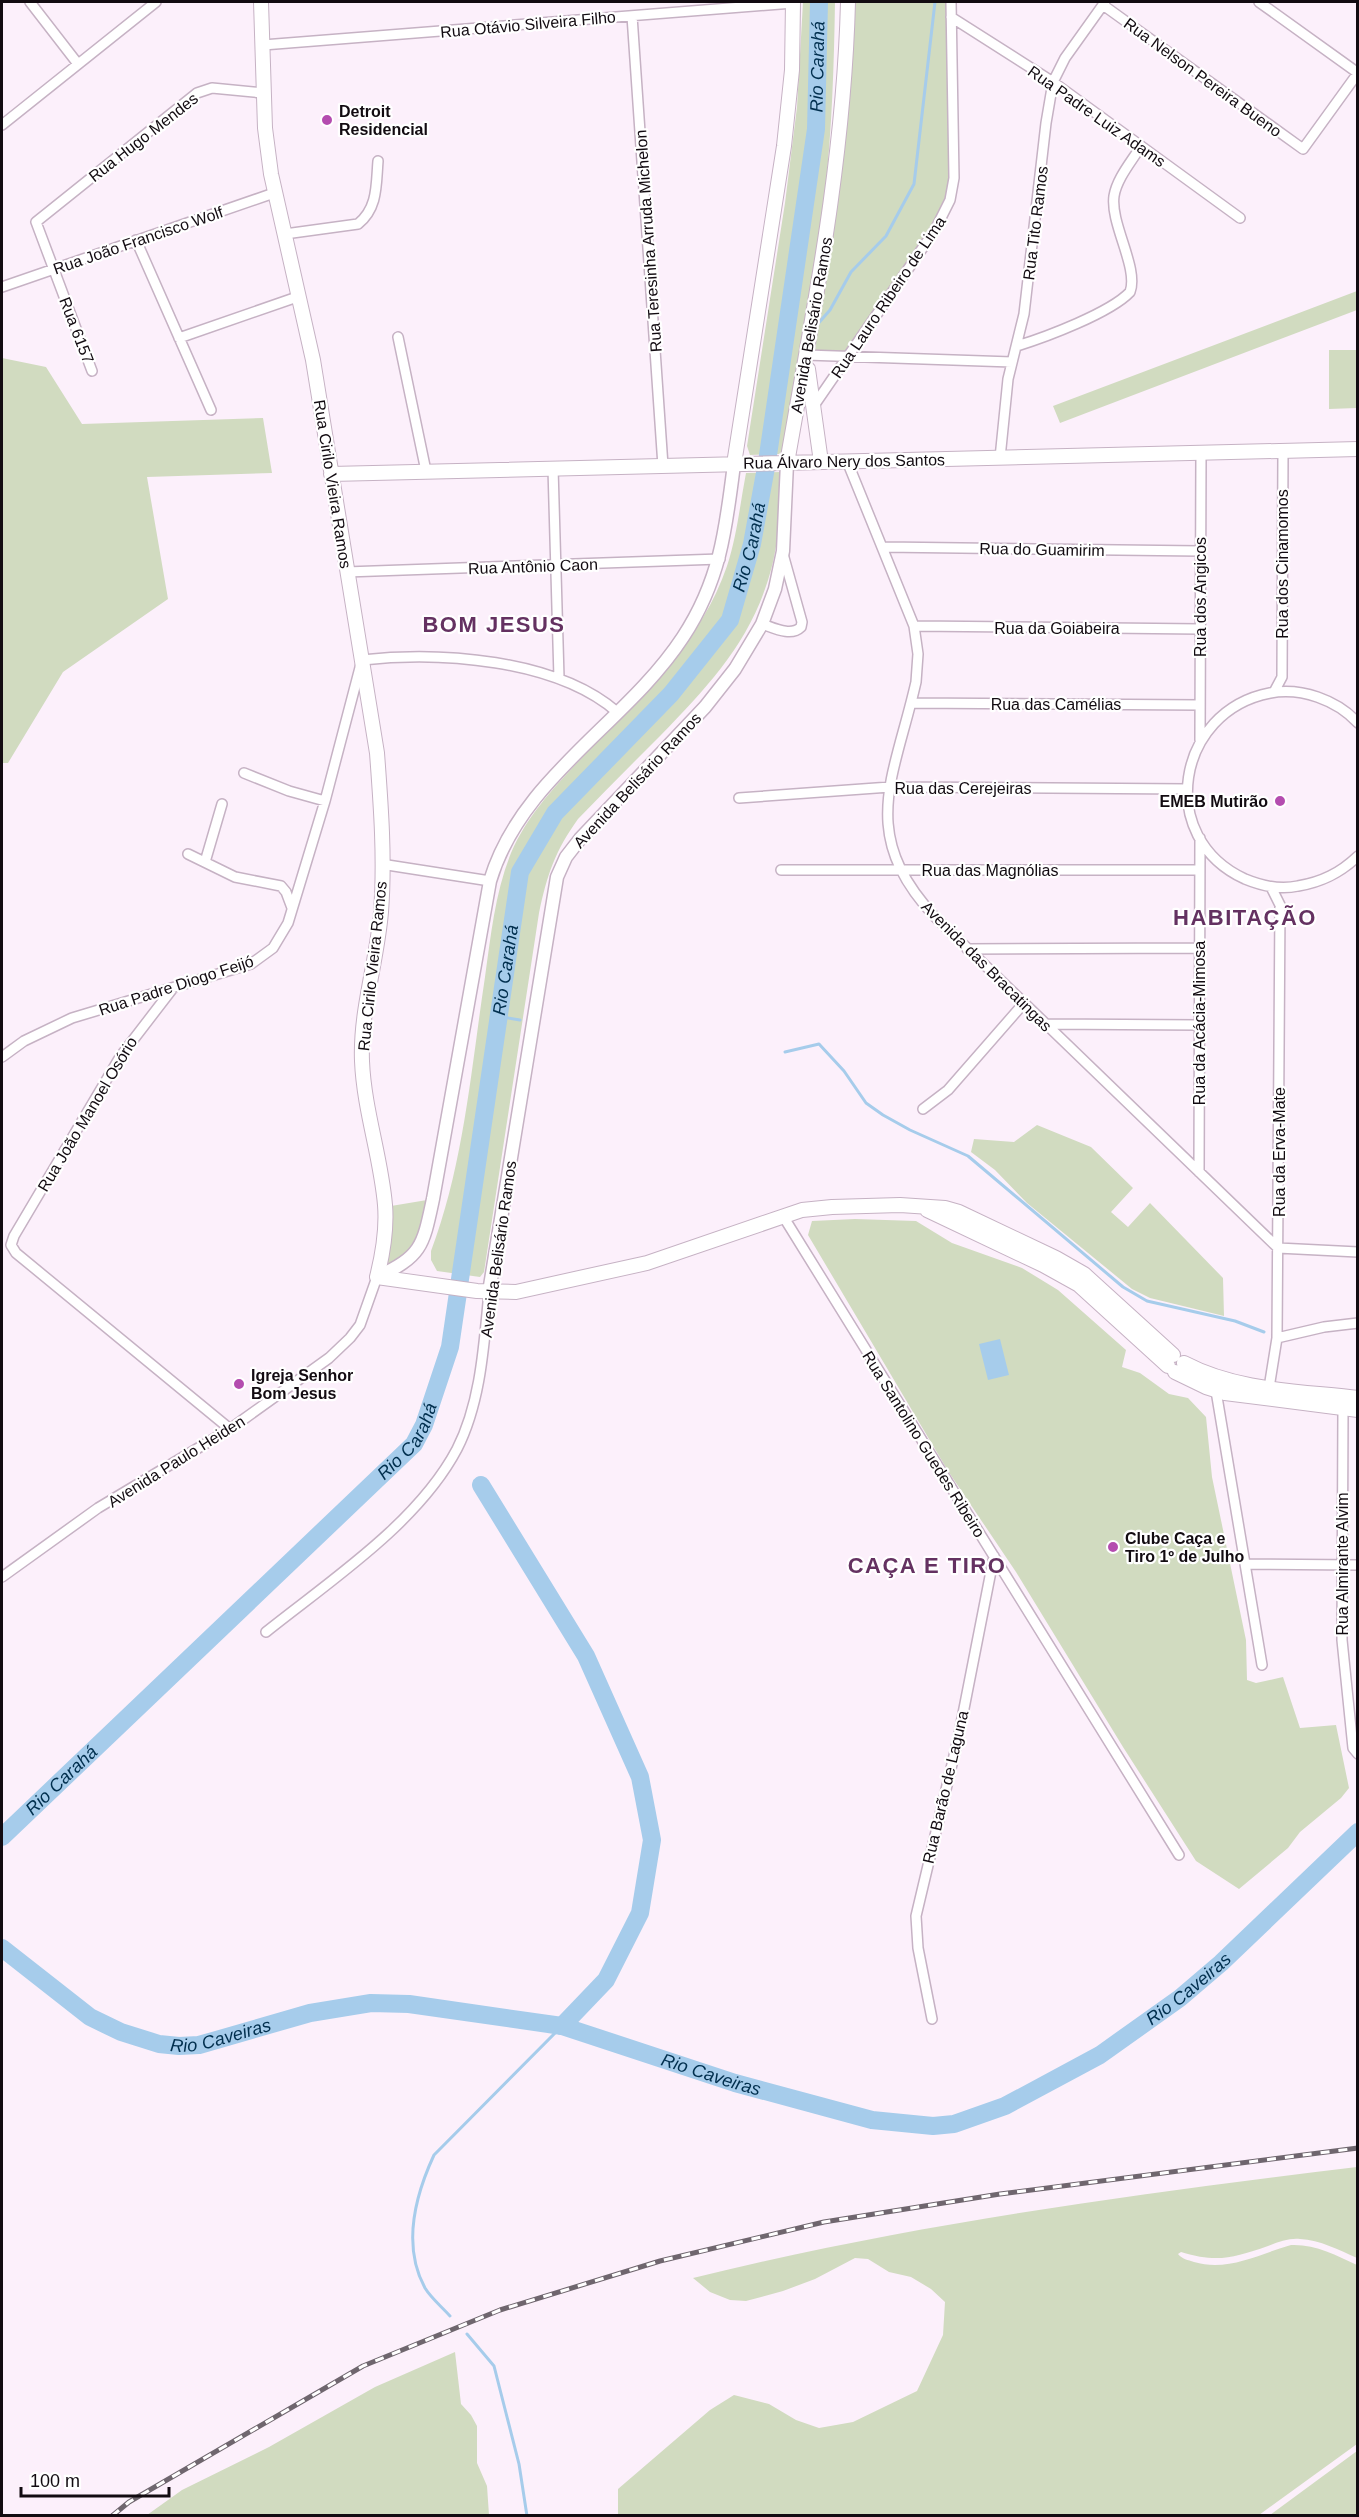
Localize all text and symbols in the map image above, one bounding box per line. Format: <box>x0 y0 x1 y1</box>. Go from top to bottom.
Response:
street label: Rua Otávio Silveira Filho <box>440 8 617 41</box>
street label: Rua Nelson Pereira Bueno <box>1121 15 1285 140</box>
water label: Rio Carahá <box>806 21 829 112</box>
street label: Rua Padre Luiz Adams <box>1025 63 1169 170</box>
street label: Rua Hugo Mendes <box>86 90 201 185</box>
place label: Detroit Residencial <box>339 103 428 138</box>
marker: Detroit Residencial <box>320 113 334 127</box>
street label: Rua Teresinha Arruda Michelon <box>632 129 665 353</box>
street label: Rua Tito Ramos <box>1020 165 1051 281</box>
street label: Rua João Francisco Wolf <box>51 203 226 278</box>
street label: Rua Lauro Ribeiro de Lima <box>828 213 949 381</box>
street label: Avenida Belisário Ramos <box>788 236 835 414</box>
street label: Rua 6157 <box>56 295 97 366</box>
street label: Rua Cirilo Vieira Ramos <box>311 399 354 570</box>
street label: Rua Álvaro Nery dos Santos <box>743 450 945 472</box>
street label: Rua dos Cinamomos <box>1274 489 1291 639</box>
water label: Rio Carahá <box>729 501 769 594</box>
street label: Rua dos Angicos <box>1192 537 1209 657</box>
street label: Rua do Guamirim <box>979 540 1105 559</box>
street label: Rua Antônio Caon <box>468 556 598 577</box>
district label: BOM JESUS <box>422 612 566 637</box>
street label: Rua da Goiabeira <box>994 620 1120 637</box>
street label: Rua das Camélias <box>991 696 1121 713</box>
street label: Avenida Belisário Ramos <box>570 709 704 851</box>
street label: Rua das Cerejeiras <box>895 780 1031 797</box>
place label: EMEB Mutirão <box>1160 793 1268 810</box>
marker: EMEB Mutirão <box>1273 794 1287 808</box>
street label: Rua das Magnólias <box>922 862 1058 879</box>
street label: Rua Cirilo Vieira Ramos <box>355 880 390 1052</box>
street label: Avenida das Bracatingas <box>918 898 1055 1035</box>
district label: HABITAÇÃO <box>1173 905 1317 930</box>
water label: Rio Carahá <box>489 924 522 1017</box>
street label: Rua da Acácia-Mimosa <box>1191 941 1208 1105</box>
street label: Rua Padre Diogo Feijó <box>97 952 256 1019</box>
street label: Rua João Manoel Osório <box>35 1034 140 1194</box>
street label: Rua da Erva-Mate <box>1271 1087 1288 1217</box>
street label: Avenida Belisário Ramos <box>478 1160 519 1339</box>
street label: Rua Santolino Guedes Ribeiro <box>859 1348 988 1540</box>
place label: Igreja Senhor Bom Jesus <box>251 1367 353 1402</box>
marker: Igreja Senhor Bom Jesus <box>232 1377 246 1391</box>
water label: Rio Carahá <box>373 1400 441 1484</box>
street label: Avenida Paulo Heiden <box>105 1412 248 1511</box>
street label: Rua Almirante Alvim <box>1334 1492 1351 1636</box>
place label: Clube Caça e Tiro 1º de Julho <box>1125 1530 1245 1565</box>
marker: Clube Caça e Tiro 1º de Julho <box>1106 1540 1120 1554</box>
district label: CAÇA E TIRO <box>848 1553 1006 1578</box>
street label: Rua Barão de Laguna <box>920 1709 971 1865</box>
water label: Rio Carahá <box>21 1742 101 1819</box>
water label: Rio Caveiras <box>1142 1949 1235 2029</box>
water label: Rio Caveiras <box>169 2015 273 2056</box>
water label: Rio Caveiras <box>659 2049 763 2099</box>
scale bar <box>21 2460 170 2498</box>
text: 100 m <box>30 2471 80 2491</box>

